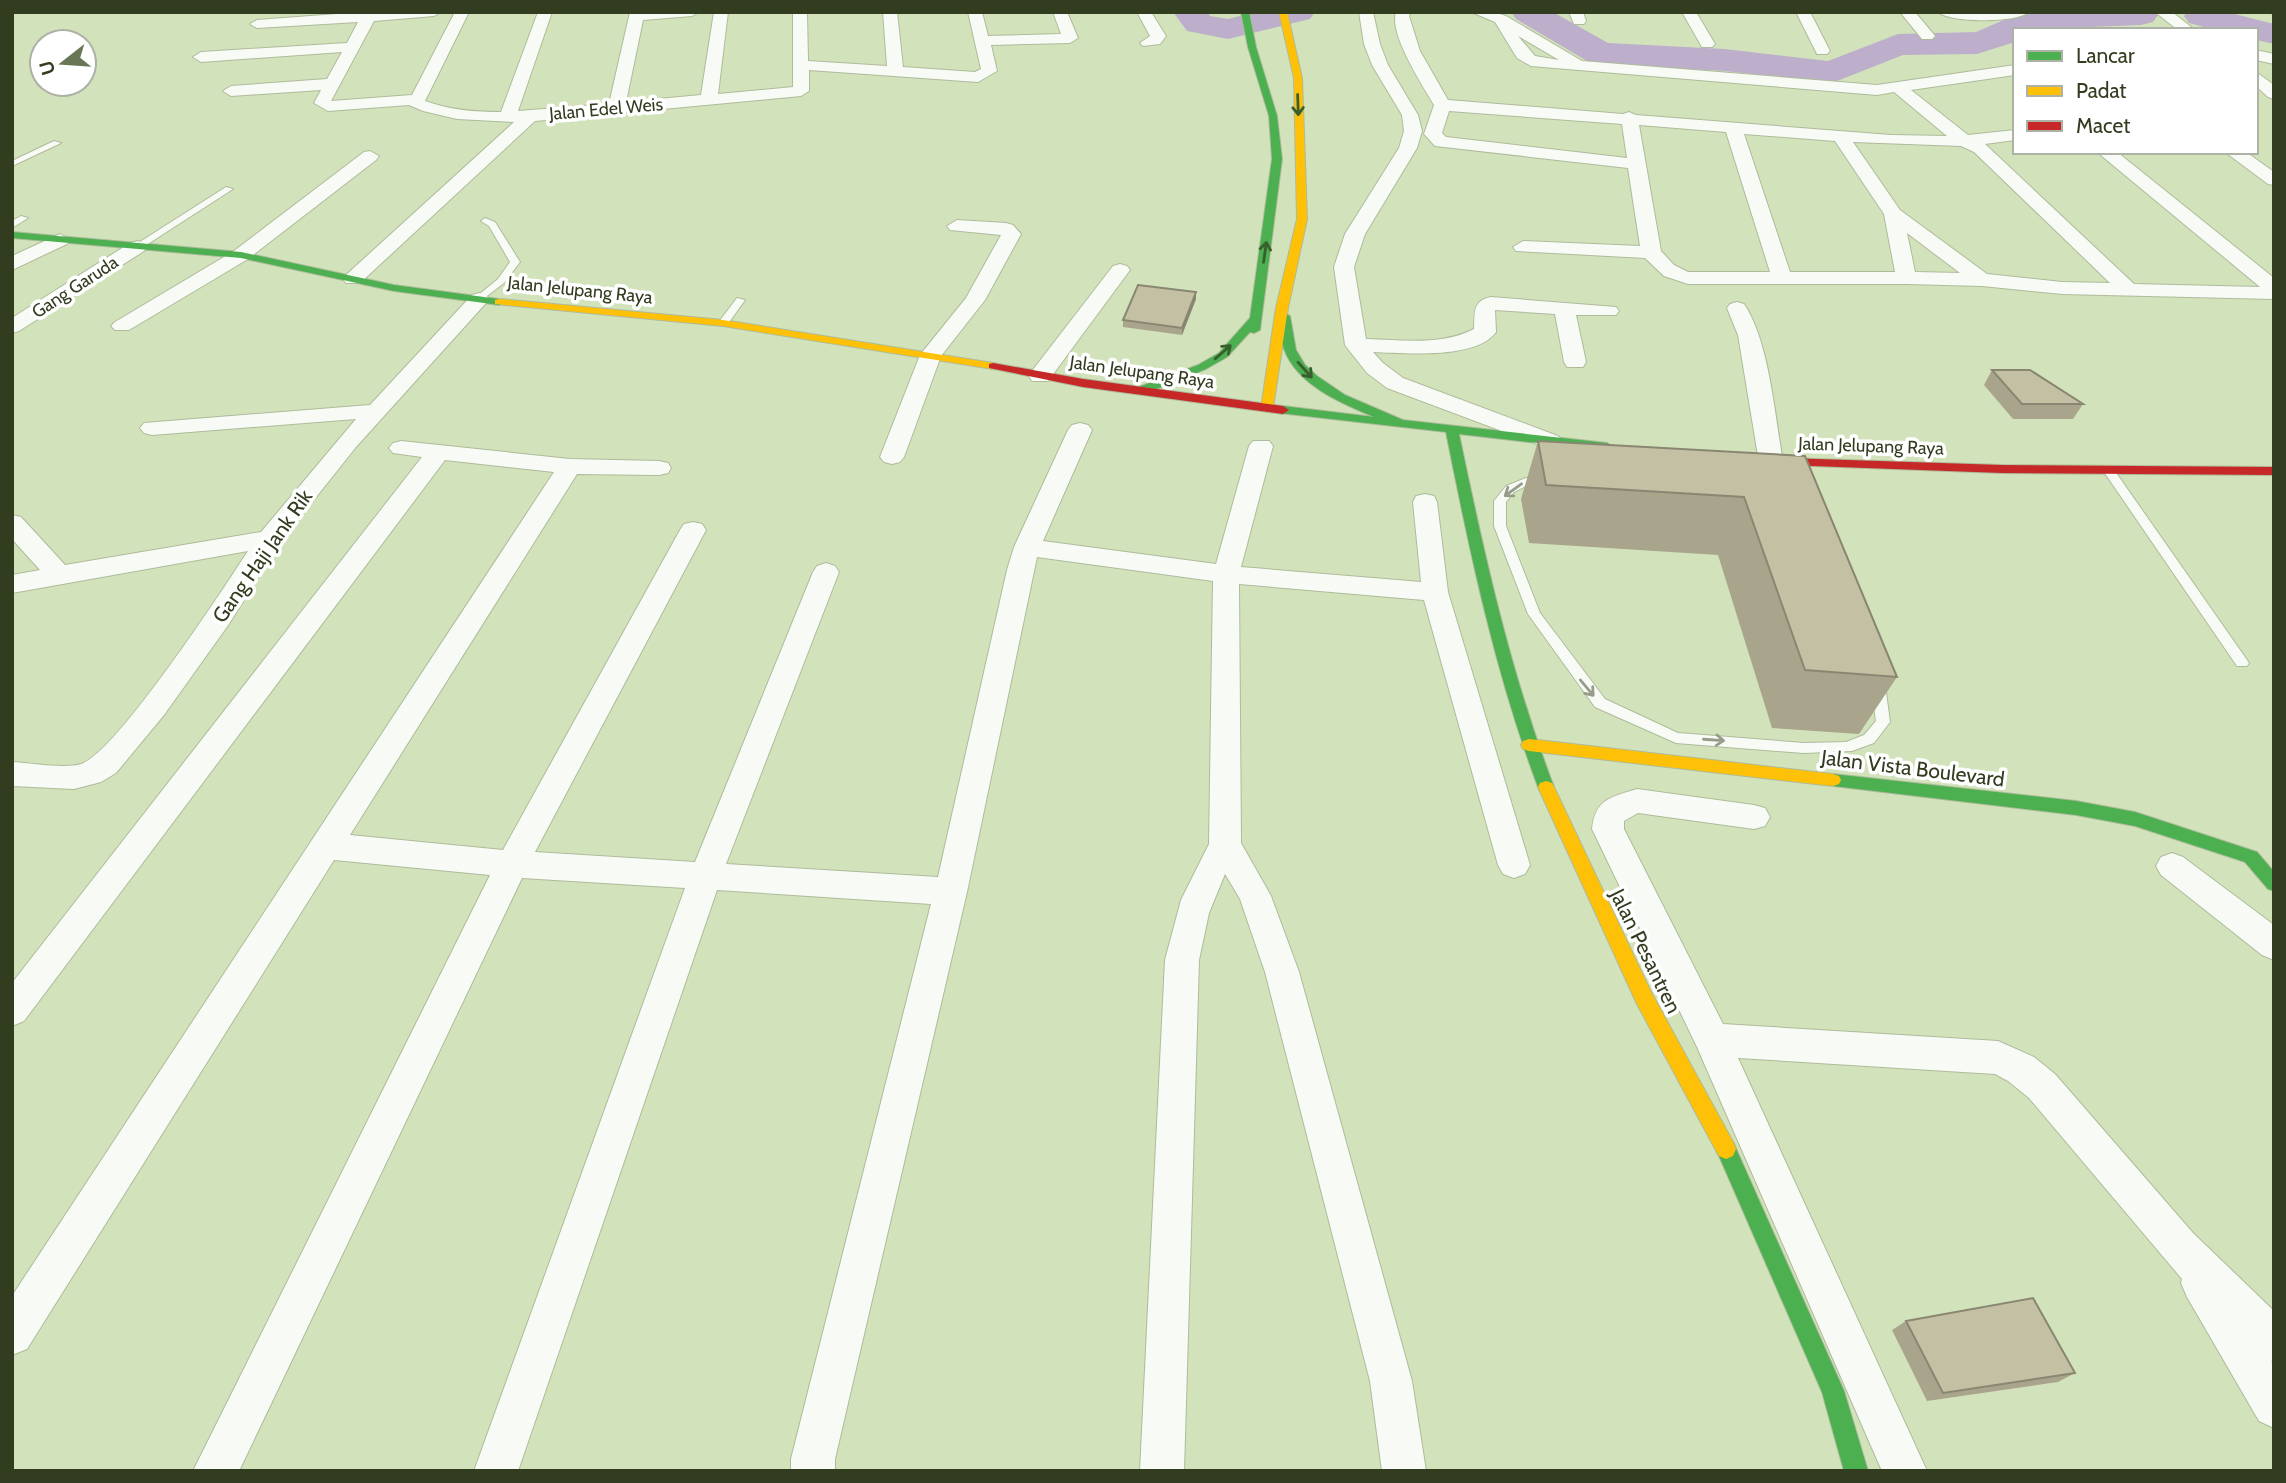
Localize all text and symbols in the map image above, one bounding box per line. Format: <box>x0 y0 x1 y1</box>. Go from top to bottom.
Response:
north arrow <box>28 28 98 98</box>
legend <box>2013 28 2258 154</box>
text: Lancar <box>2076 43 2135 68</box>
text: U <box>34 58 60 78</box>
text: Padat <box>2076 78 2126 103</box>
street label: Jalan Edel Weis <box>547 93 664 125</box>
one-way arrow <box>1292 93 1305 116</box>
text: Macet <box>2076 113 2130 138</box>
one-way arrow <box>1258 241 1271 263</box>
street label: Gang Garuda <box>28 251 123 323</box>
street label: Jalan Jelupang Raya <box>505 271 654 309</box>
one-way arrow <box>1214 344 1232 360</box>
street label: Jalan Jelupang Raya <box>1067 351 1216 393</box>
one-way arrow <box>1297 361 1313 379</box>
street label: Jalan Jelupang Raya <box>1797 432 1945 460</box>
one-way arrow <box>1504 483 1523 497</box>
street label: Gang Haji Jank Rik <box>207 484 318 628</box>
one-way arrow <box>1579 678 1595 696</box>
one-way arrow <box>1702 734 1725 747</box>
street label: Jalan Vista Boulevard <box>1819 744 2006 792</box>
street label: Jalan Pesantren <box>1605 884 1687 1017</box>

